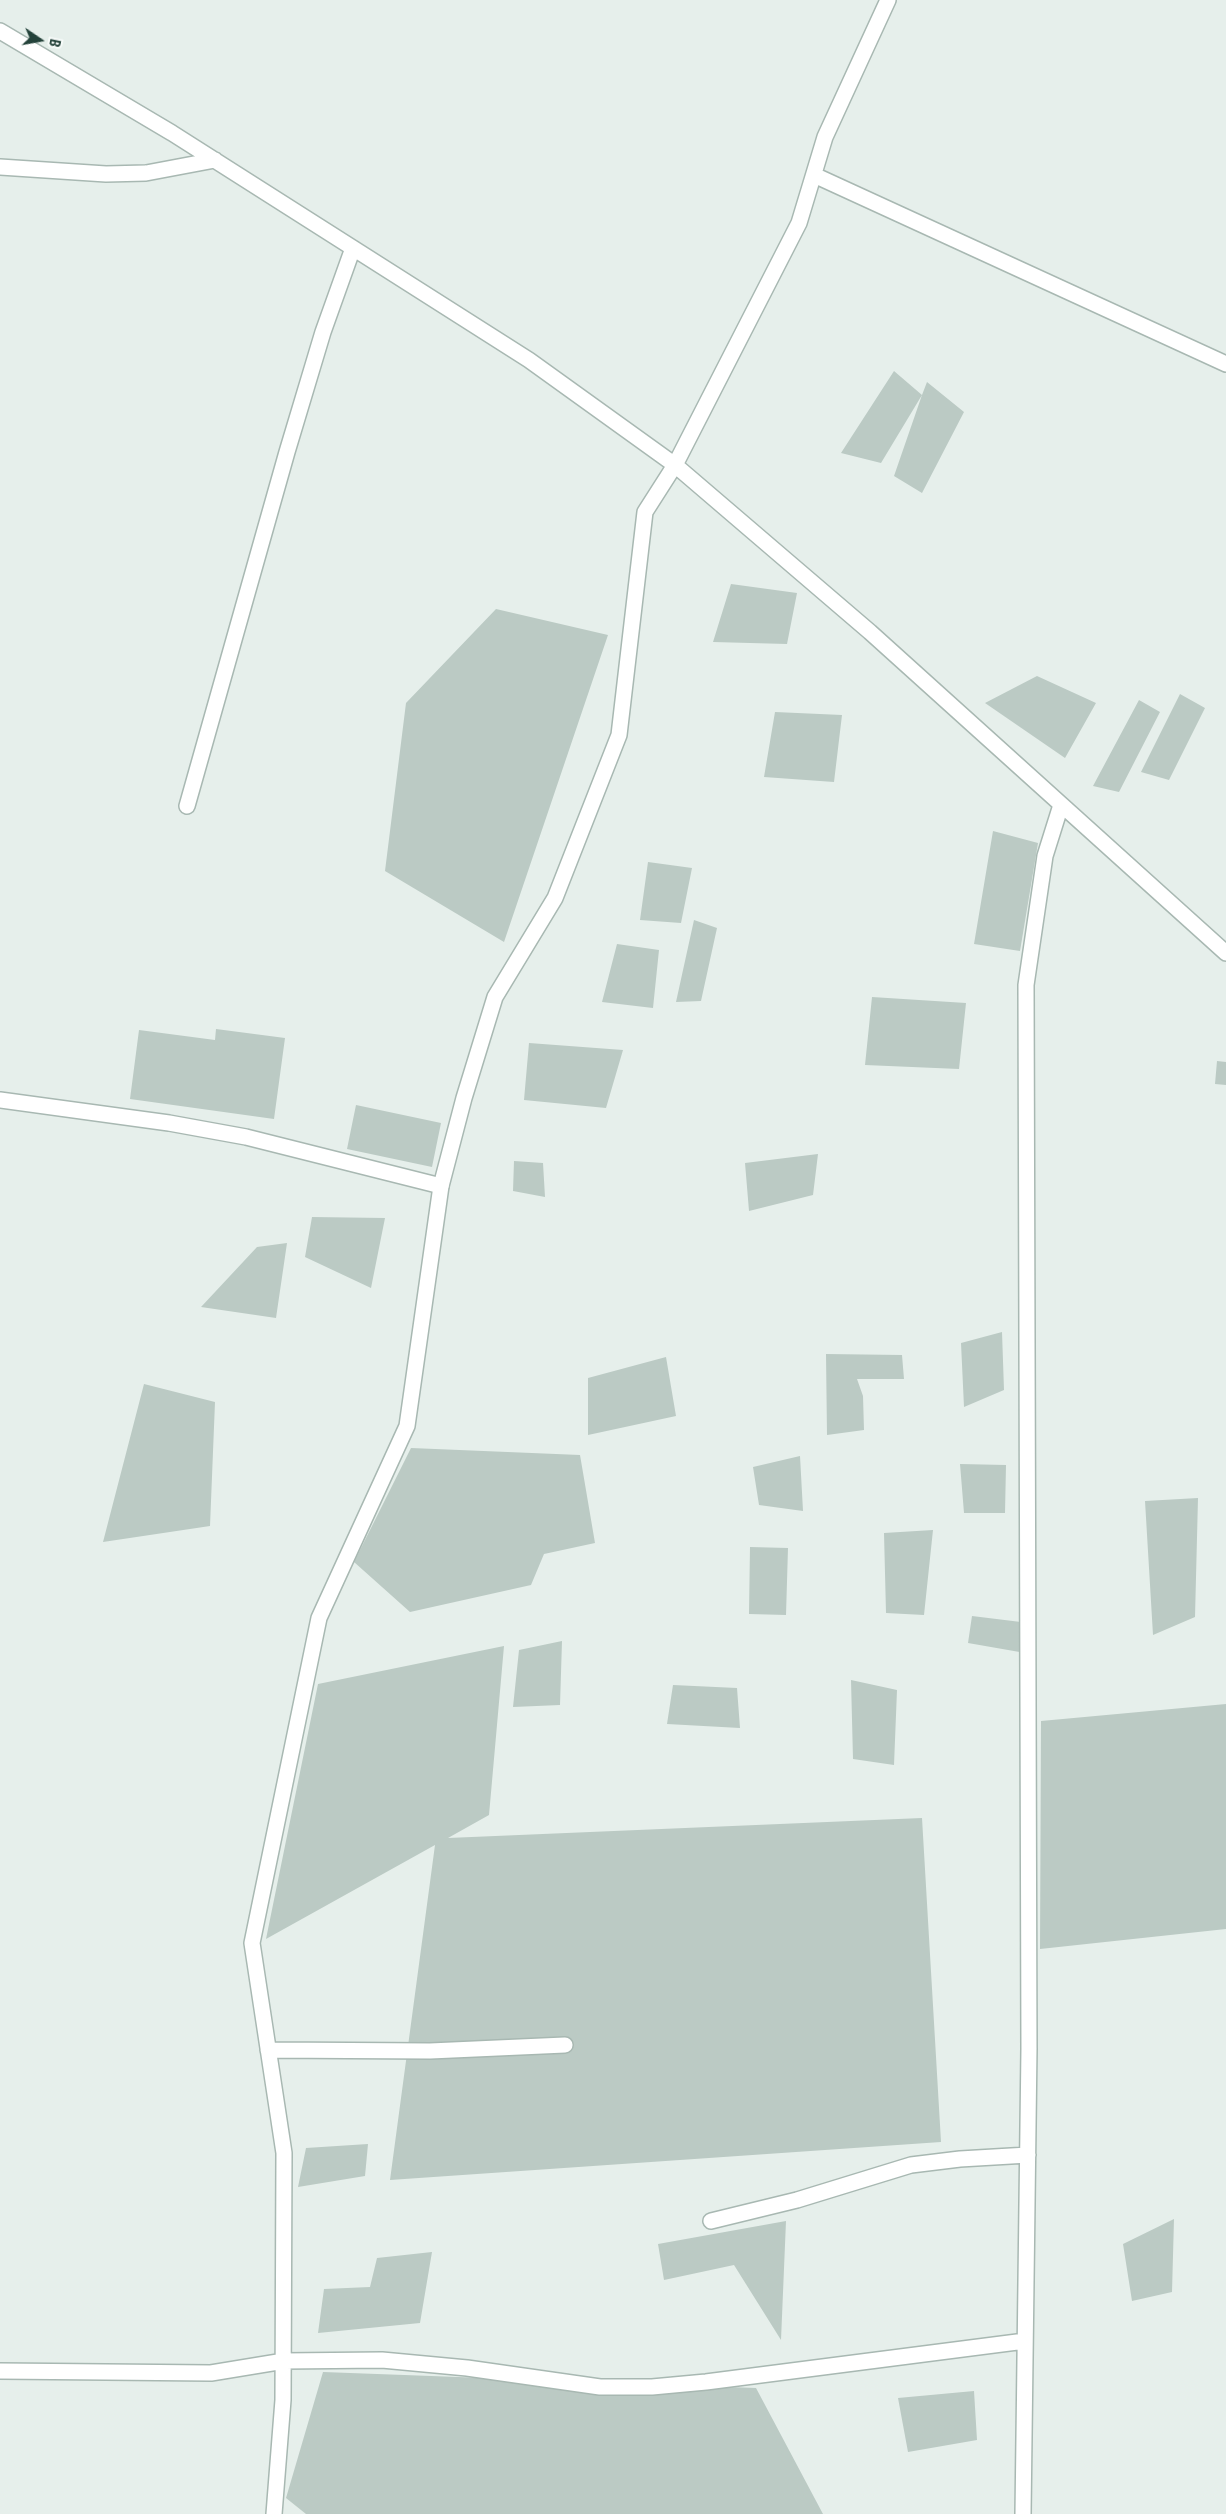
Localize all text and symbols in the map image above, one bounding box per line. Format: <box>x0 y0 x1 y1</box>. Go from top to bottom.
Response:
north arrow <box>15 15 65 65</box>
text: B <box>46 38 63 49</box>

